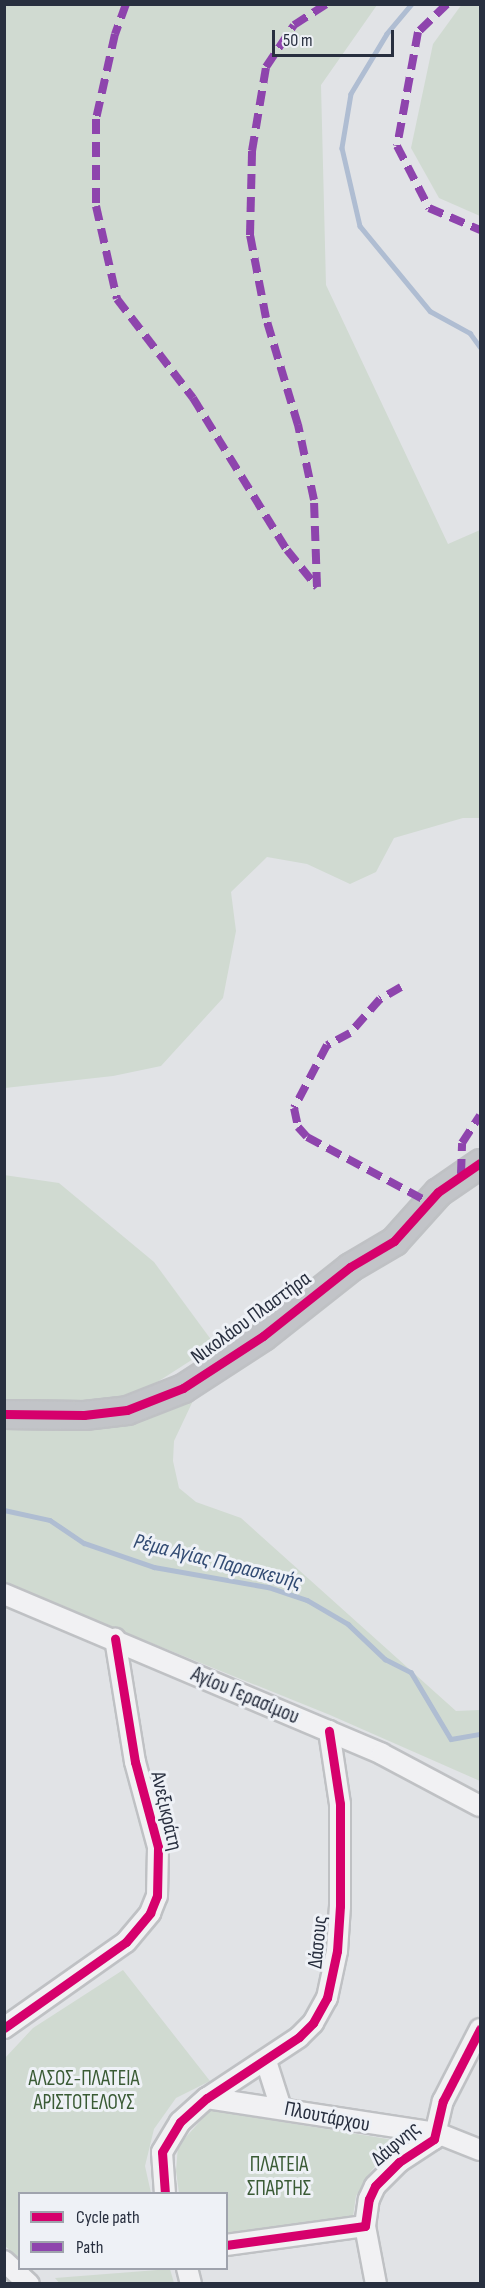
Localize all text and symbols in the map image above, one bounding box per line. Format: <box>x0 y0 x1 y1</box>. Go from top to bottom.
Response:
scale bar <box>275 18 396 56</box>
text: 50 m <box>283 30 313 51</box>
street label: Νικολάου Πλαστήρα <box>186 1266 316 1370</box>
water label: Ρέμα Αγίας Παρασκευής <box>131 1528 305 1596</box>
street label: Αγίου Γερασίμου <box>187 1662 303 1730</box>
street label: Ανεξικράτη <box>145 1769 187 1853</box>
street label: Δάσους <box>303 1914 333 1970</box>
park label: ΑΛΣΟΣ-ΠΛΑΤΕΙΑ ΑΡΙΣΤΟΤΕΛΟΥΣ <box>28 2066 140 2116</box>
street label: Πλουτάρχου <box>282 2096 372 2138</box>
street label: Δάφνης <box>366 2116 426 2172</box>
park label: ΠΛΑΤΕΙΑ ΣΠΑΡΤΗΣ <box>247 2152 311 2202</box>
legend <box>18 2192 228 2270</box>
text: Cycle path <box>76 2207 140 2228</box>
text: Path <box>76 2237 104 2258</box>

